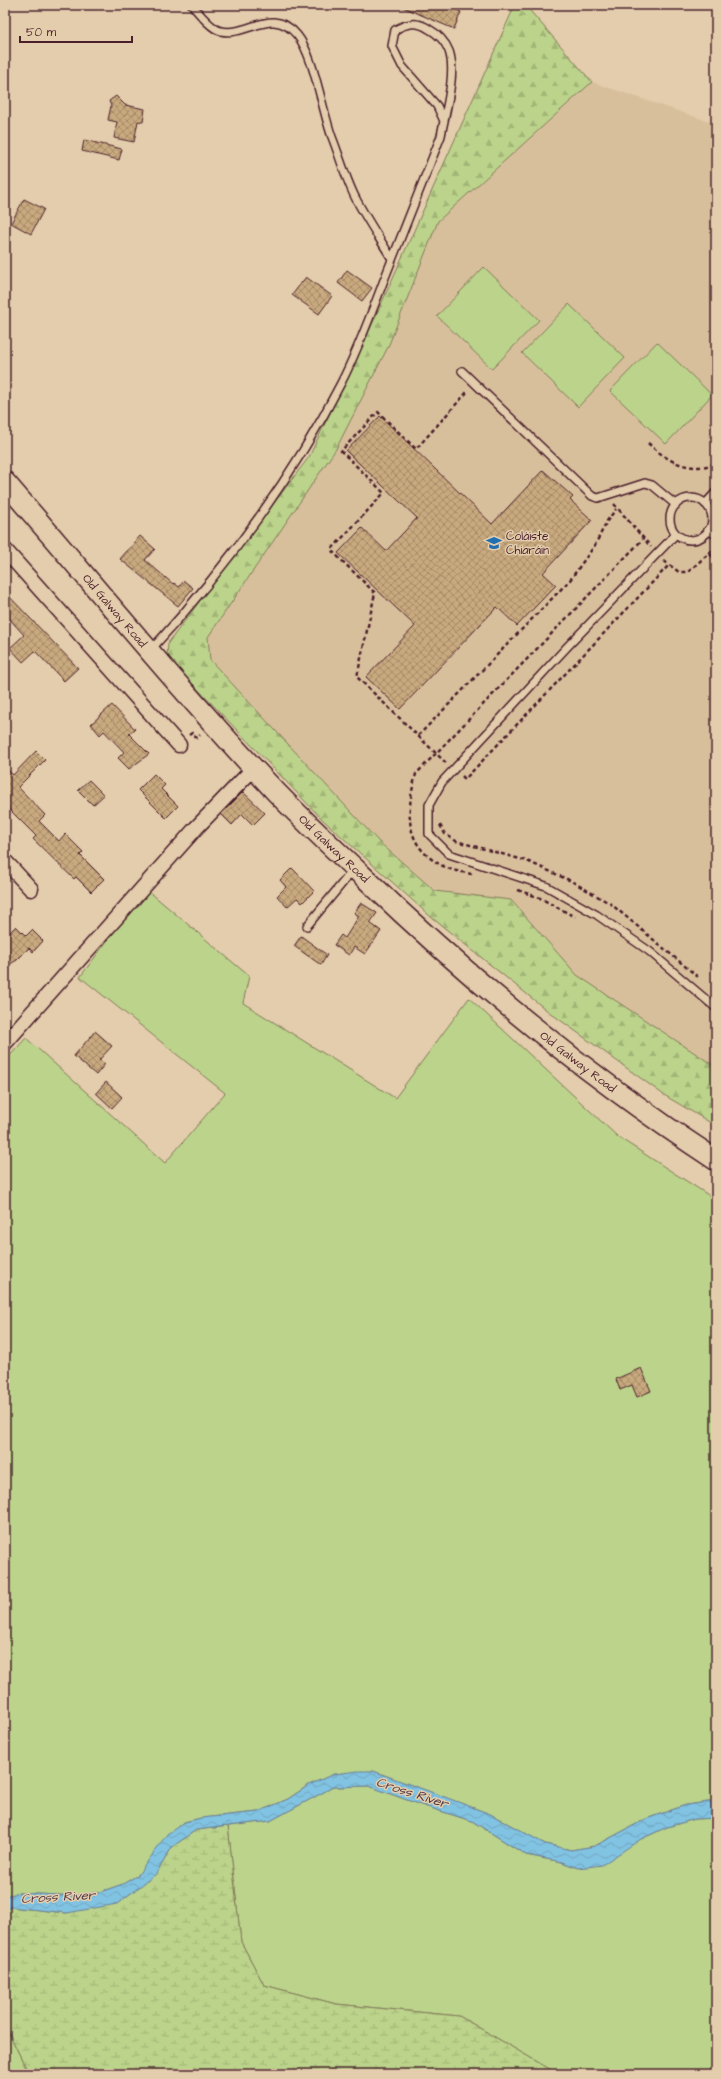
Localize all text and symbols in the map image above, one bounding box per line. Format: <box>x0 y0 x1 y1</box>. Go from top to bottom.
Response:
scale bar <box>20 18 132 44</box>
text: 50 m <box>26 24 57 41</box>
place label: Coláiste Chiaráin <box>506 528 549 559</box>
school or university icon: Coláiste Chiaráin <box>485 534 503 552</box>
street label: Old Galway Road <box>78 570 151 651</box>
street label: Old Galway Road <box>295 811 373 887</box>
street label: Old Galway Road <box>536 1027 620 1096</box>
water label: Cross River <box>374 1773 452 1814</box>
water label: Cross River <box>21 1886 97 1908</box>

